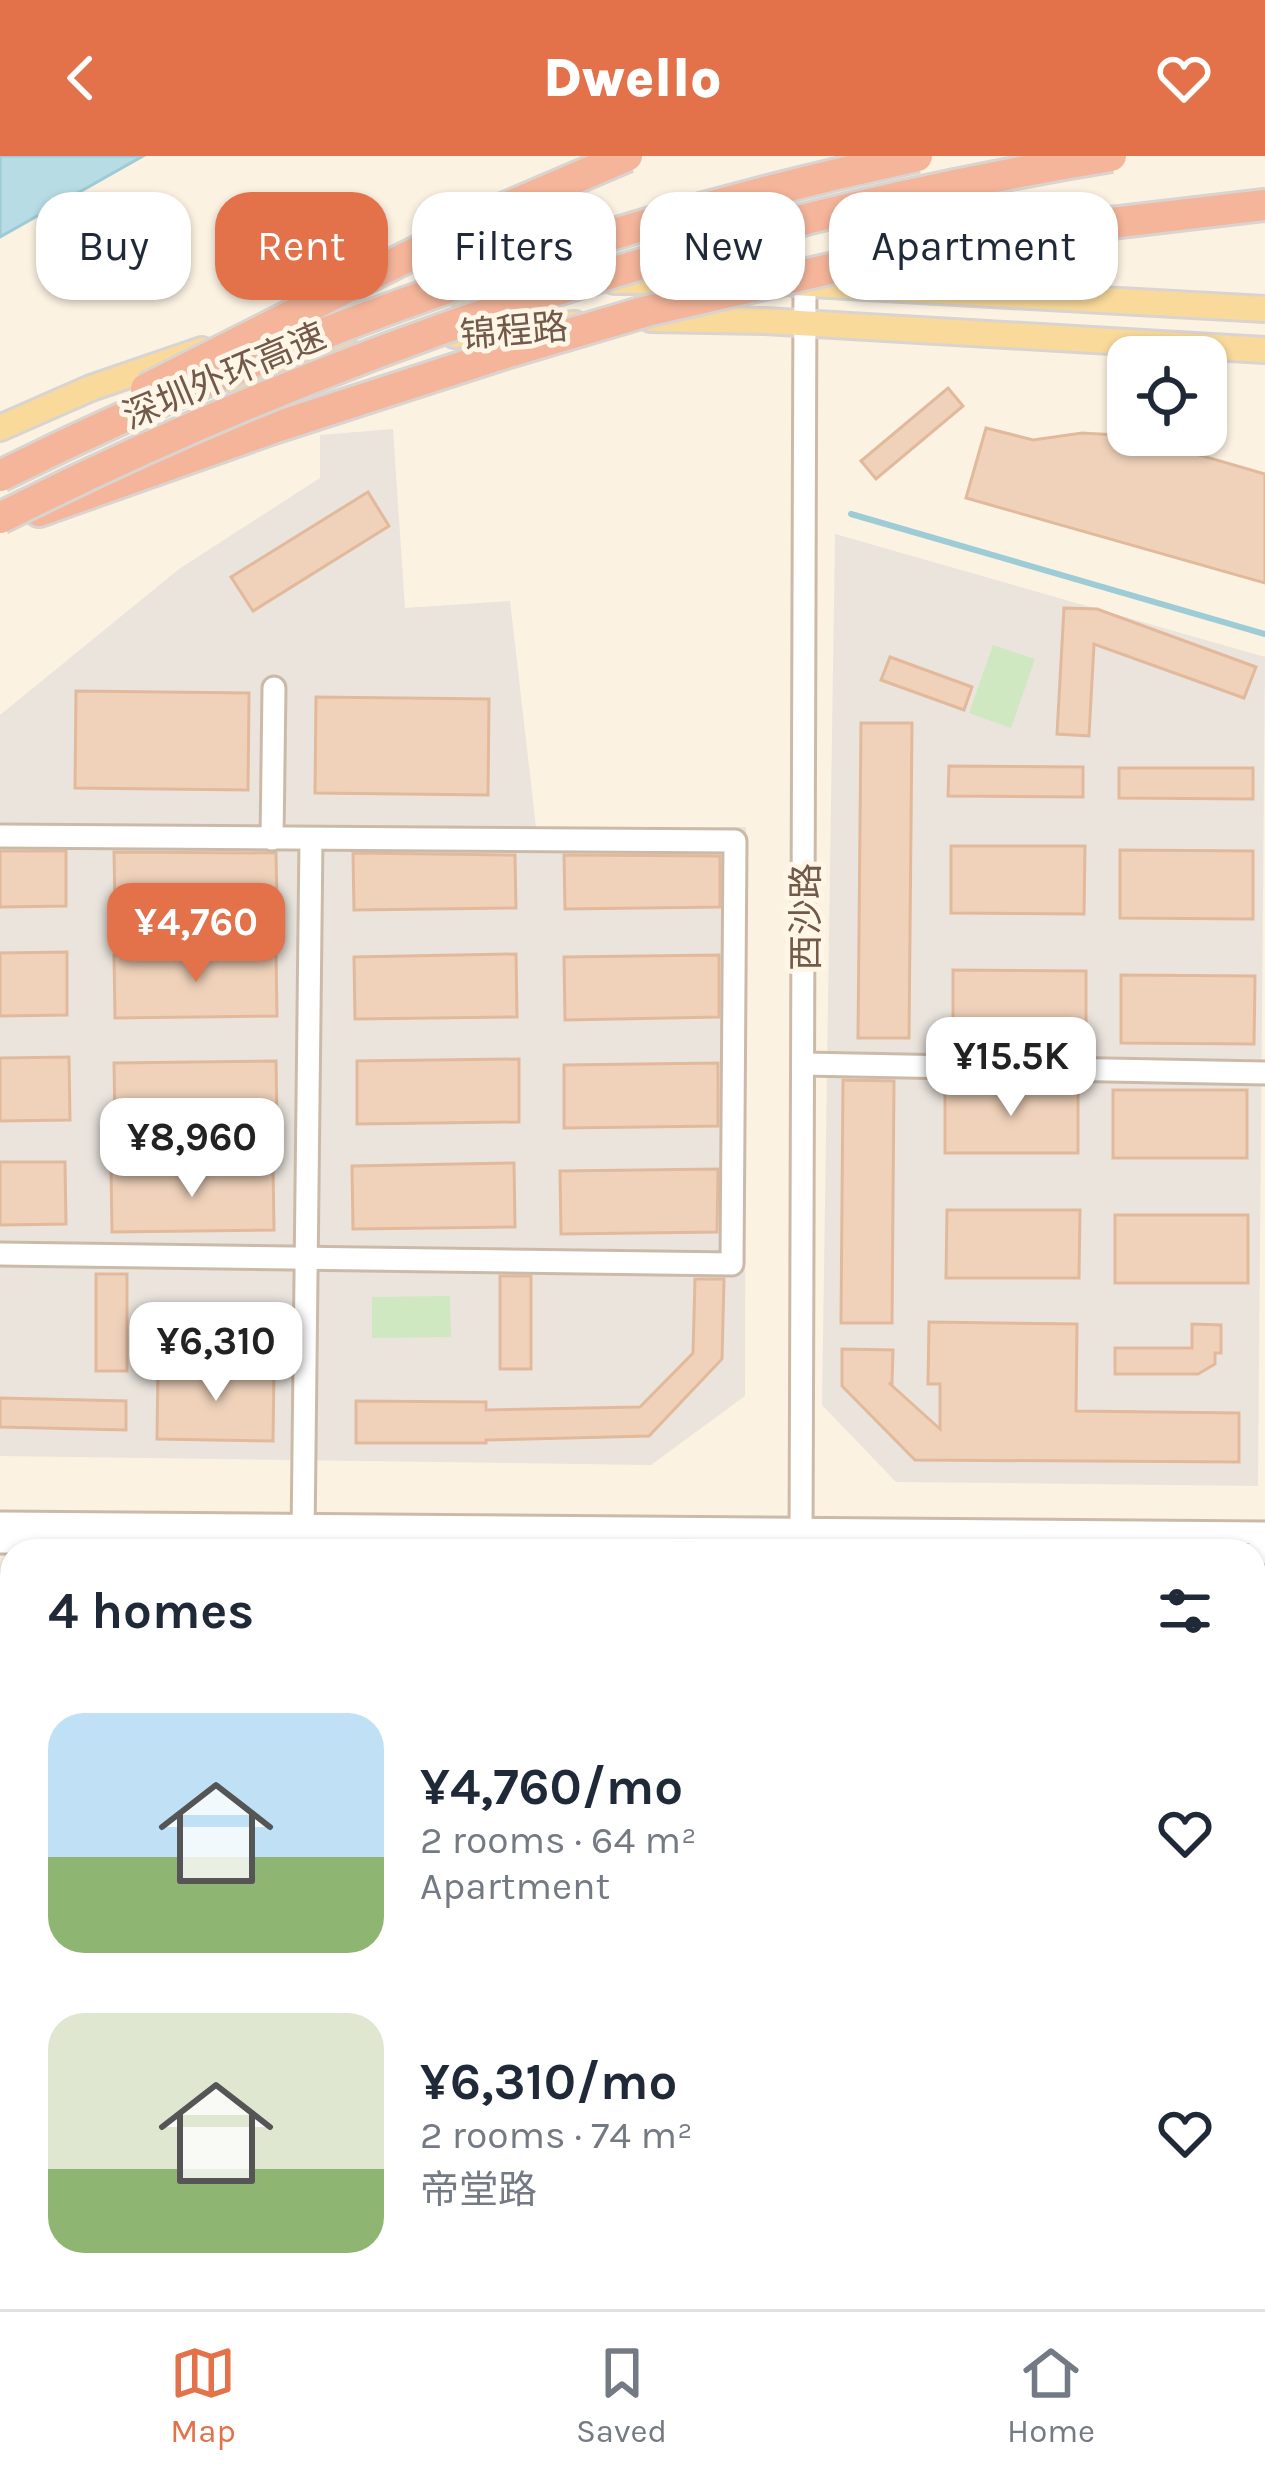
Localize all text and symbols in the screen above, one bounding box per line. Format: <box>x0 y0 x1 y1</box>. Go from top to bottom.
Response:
icon: back <box>48 45 114 111</box>
icon: heart <box>1151 45 1217 111</box>
text: Dwello <box>543 46 722 110</box>
chip: Buy <box>36 192 191 300</box>
chip: Rent <box>215 192 388 300</box>
chip: Filters <box>412 192 616 300</box>
chip: New <box>640 192 805 300</box>
chip: Apartment <box>829 192 1118 300</box>
street label: 锦程路 <box>458 305 570 357</box>
street label: 深圳外环高速 <box>117 314 332 437</box>
map controls <box>1107 336 1227 456</box>
button: locate <box>1107 336 1227 456</box>
street label: 西沙路 <box>785 863 827 971</box>
pin: ¥4,760 <box>98 883 294 985</box>
text: ¥4,760 <box>134 899 258 945</box>
pin: ¥15.5K <box>913 1017 1109 1119</box>
text: ¥15.5K <box>953 1033 1069 1079</box>
pin: ¥8,960 <box>94 1098 290 1200</box>
text: ¥8,960 <box>127 1114 257 1160</box>
pin: ¥6,310 <box>118 1302 314 1404</box>
text: ¥6,310 <box>156 1318 276 1364</box>
icon: filters <box>1152 1578 1218 1644</box>
text: 4 homes <box>48 1581 254 1641</box>
text: ¥4,760/mo <box>420 1757 683 1817</box>
icon: home <box>144 1761 288 1905</box>
icon: heart <box>1152 1800 1218 1866</box>
text: 2 rooms · 64 m² <box>420 1817 697 1863</box>
text: Apartment <box>420 1863 610 1909</box>
text: ¥6,310/mo <box>420 2052 677 2112</box>
icon: home <box>144 2061 288 2205</box>
icon: heart <box>1152 2100 1218 2166</box>
text: 2 rooms · 74 m² <box>420 2112 693 2158</box>
text: 帝堂路 <box>420 2167 537 2213</box>
tab: Map <box>170 2340 236 2450</box>
tab: Saved <box>576 2340 667 2450</box>
tab: Home <box>1007 2340 1095 2450</box>

